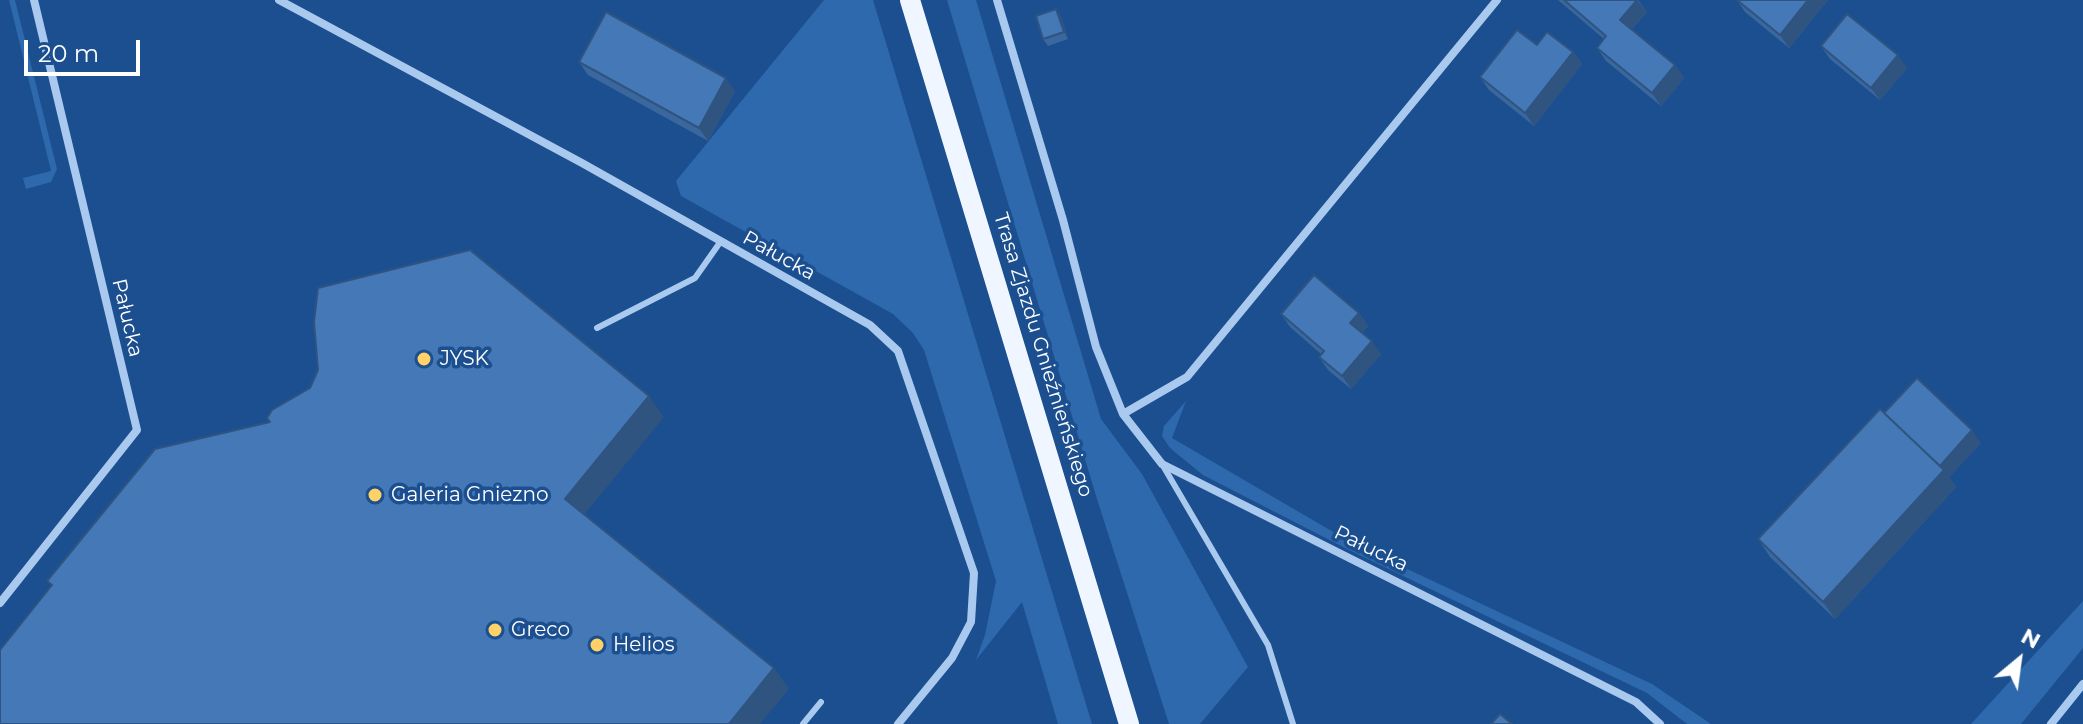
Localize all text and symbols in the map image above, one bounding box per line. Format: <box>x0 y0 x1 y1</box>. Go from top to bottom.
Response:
scale bar <box>28 24 144 74</box>
text: 20 m <box>38 39 99 68</box>
street label: Trasa Zjazdu Gnieźnieńskiego <box>988 210 1098 500</box>
street label: Pałucka <box>738 226 820 286</box>
street label: Pałucka <box>106 277 148 359</box>
place label: JYSK <box>440 347 489 371</box>
marker: JYSK <box>415 350 433 368</box>
place label: Galeria Gniezno <box>391 483 549 507</box>
marker: Galeria Gniezno <box>366 486 384 504</box>
street label: Pałucka <box>1330 521 1412 577</box>
place label: Greco <box>511 618 570 642</box>
north arrow <box>1979 620 2059 700</box>
marker: Greco <box>486 621 504 639</box>
text: N <box>2017 622 2045 655</box>
place label: Helios <box>613 633 674 657</box>
marker: Helios <box>588 636 606 654</box>

